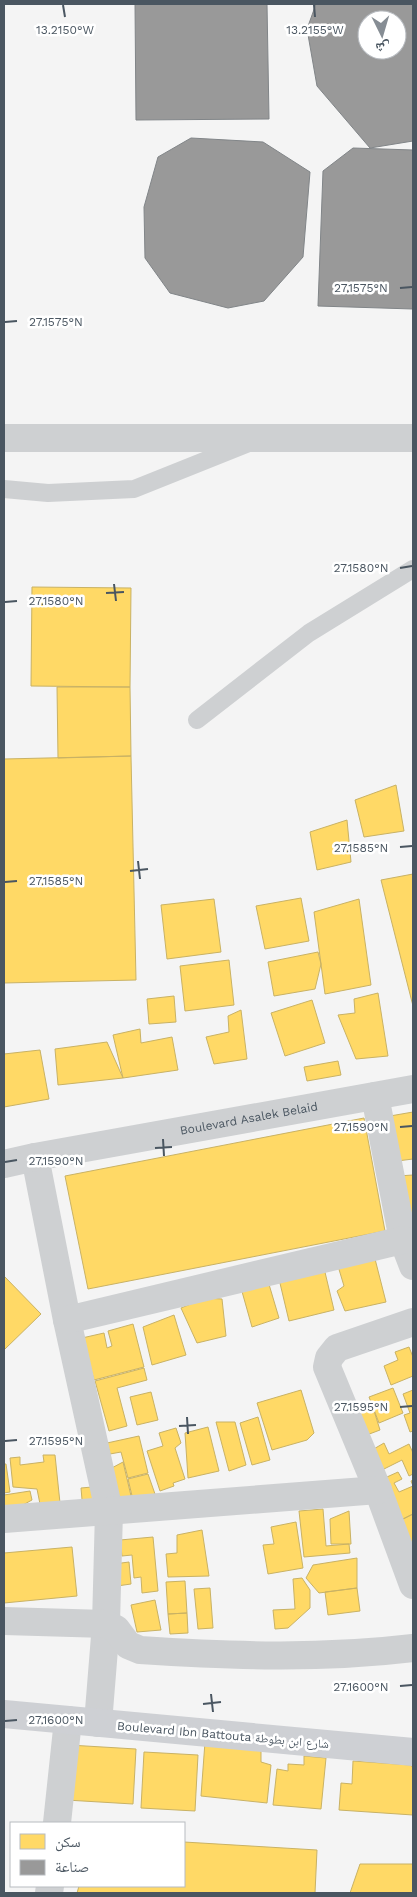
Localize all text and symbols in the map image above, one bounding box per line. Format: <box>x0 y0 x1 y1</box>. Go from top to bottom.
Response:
north arrow <box>357 10 407 60</box>
text: 13.2150°W <box>36 23 94 37</box>
text: 13.2155°W <box>286 23 344 37</box>
text: ش <box>375 38 391 57</box>
text: 27.1575°N <box>334 281 388 295</box>
text: 27.1575°N <box>29 315 83 329</box>
text: 27.1580°N <box>334 561 388 575</box>
text: 27.1580°N <box>29 594 83 608</box>
text: 27.1585°N <box>334 841 388 855</box>
text: 27.1585°N <box>29 874 83 888</box>
street label: Boulevard Asalek Belaid <box>179 1099 319 1138</box>
text: 27.1590°N <box>334 1120 388 1134</box>
text: 27.1590°N <box>29 1154 83 1168</box>
text: 27.1595°N <box>334 1400 388 1414</box>
text: 27.1595°N <box>29 1434 83 1448</box>
text: 27.1600°N <box>333 1680 389 1694</box>
text: 27.1600°N <box>28 1713 84 1727</box>
street label: Boulevard Ibn Battouta شارع ابن بطوطة <box>116 1719 330 1752</box>
legend <box>10 1822 185 1887</box>
text: سكن <box>55 1833 81 1852</box>
text: صناعة <box>55 1858 89 1876</box>

